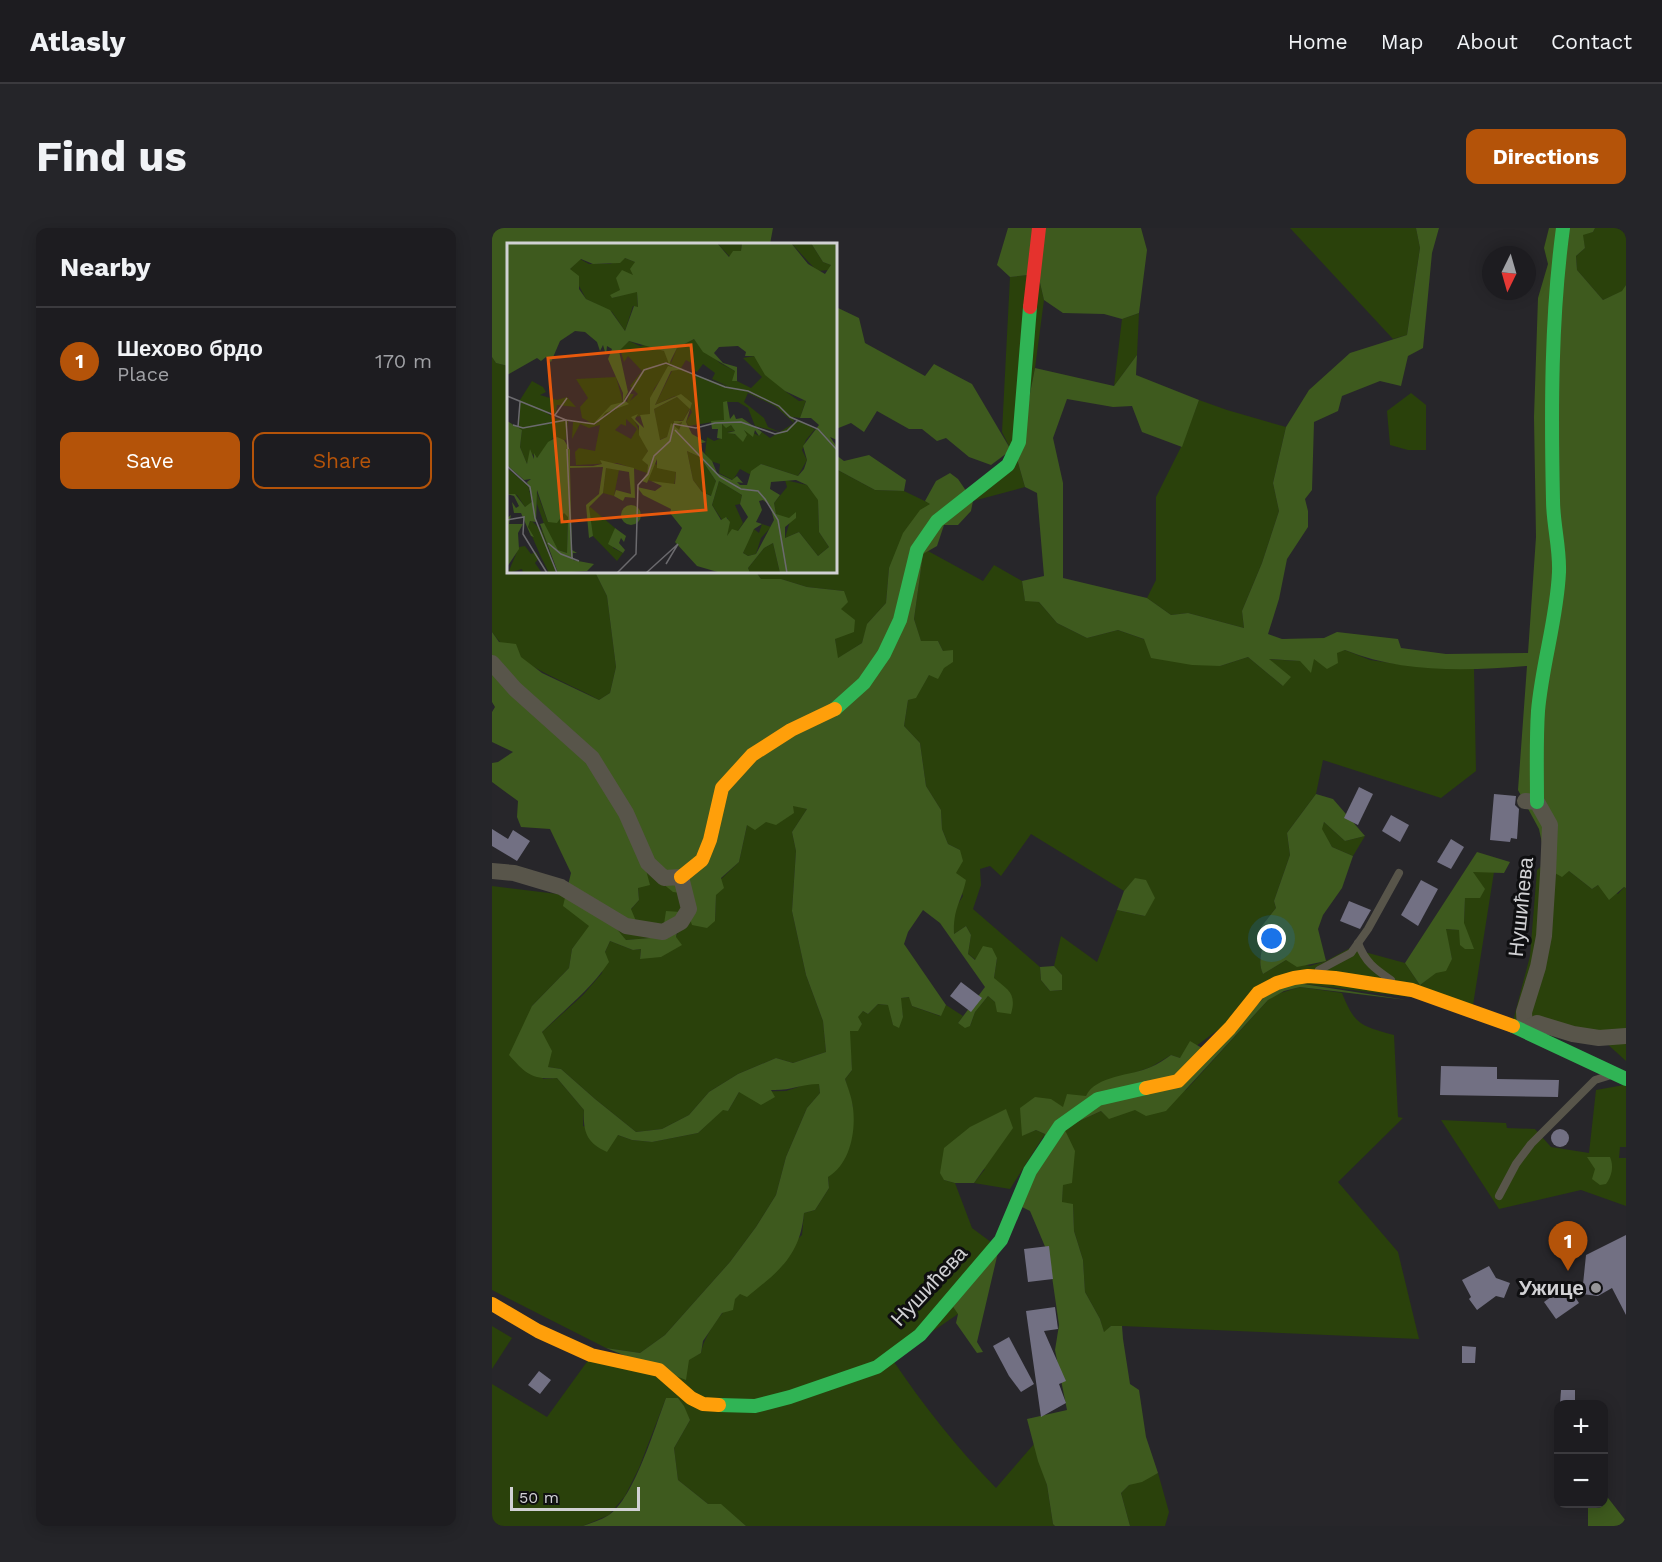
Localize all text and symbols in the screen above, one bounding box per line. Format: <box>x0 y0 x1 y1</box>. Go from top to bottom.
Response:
text: Atlasly <box>30 25 125 58</box>
text: Home <box>1288 29 1348 54</box>
text: Map <box>1381 29 1424 54</box>
text: About <box>1457 29 1518 54</box>
text: Contact <box>1551 29 1632 54</box>
button: Directions <box>1466 129 1626 184</box>
text: Find us <box>36 132 187 181</box>
inset map <box>507 243 837 573</box>
north arrow <box>1482 246 1536 300</box>
text: Nearby <box>60 252 151 282</box>
text: Шехово брдо <box>117 336 263 361</box>
text: 1 <box>75 349 84 373</box>
text: 170 m <box>375 349 432 373</box>
text: Place <box>117 362 169 386</box>
button: Save <box>60 432 240 489</box>
button: Share <box>252 432 432 489</box>
street label: Нушићева <box>1503 855 1538 958</box>
your location <box>1257 924 1286 953</box>
pin: 1 <box>1548 1222 1588 1271</box>
street label: Нушићева <box>885 1240 972 1331</box>
place label: Ужице <box>1519 1275 1584 1300</box>
marker: Ужице <box>1589 1281 1603 1295</box>
map controls <box>1554 1400 1608 1508</box>
button: + <box>1554 1400 1608 1454</box>
button: − <box>1554 1454 1608 1508</box>
scale bar <box>510 1484 640 1512</box>
text: 50 m <box>519 1488 559 1507</box>

